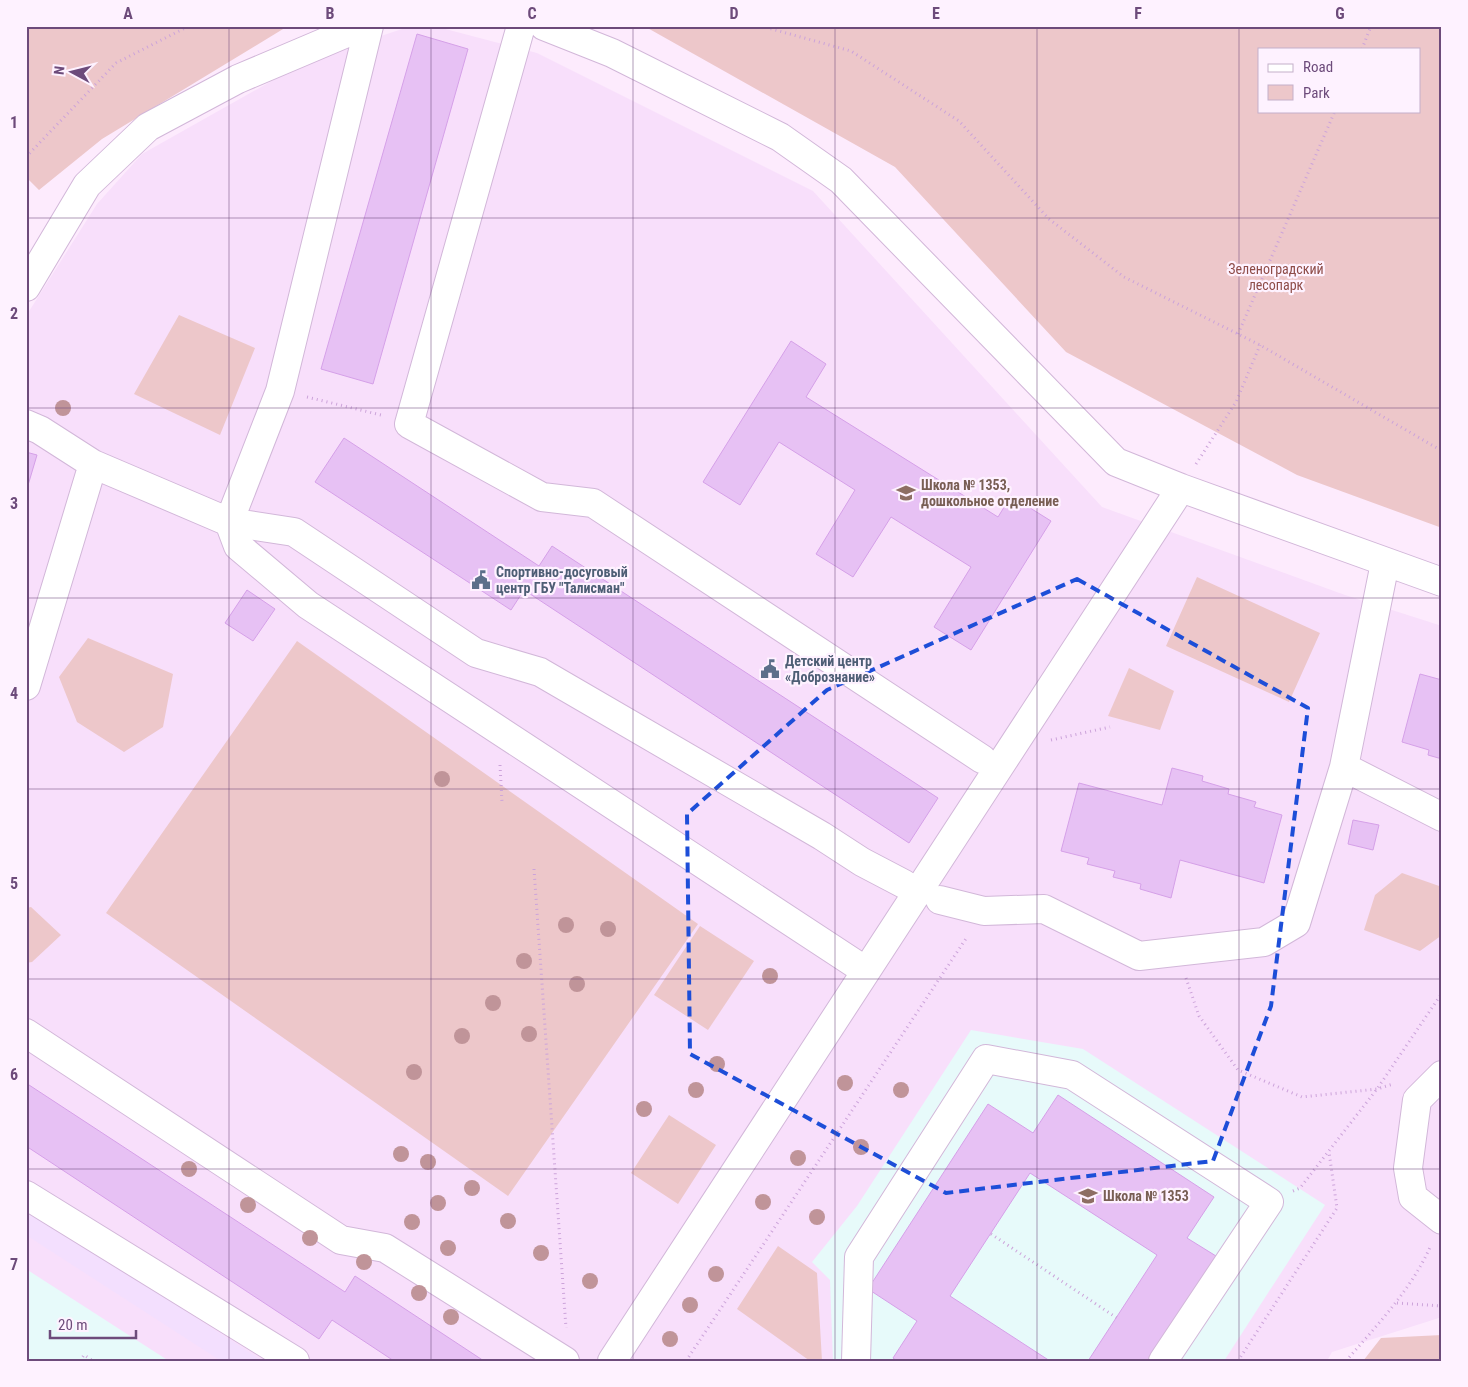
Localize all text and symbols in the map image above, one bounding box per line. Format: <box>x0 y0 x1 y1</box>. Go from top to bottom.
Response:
text: A <box>123 4 133 23</box>
text: B <box>326 4 335 23</box>
text: C <box>527 4 537 23</box>
text: D <box>729 4 739 23</box>
text: E <box>932 4 940 23</box>
text: F <box>1134 4 1142 23</box>
text: G <box>1335 4 1345 23</box>
north arrow <box>48 48 98 98</box>
legend <box>1258 48 1420 112</box>
text: Road <box>1303 58 1333 76</box>
text: N <box>51 65 68 76</box>
text: Park <box>1303 84 1330 102</box>
text: 1 <box>10 113 18 132</box>
park label: Зеленоградский лесопарк <box>1228 261 1324 293</box>
text: 2 <box>10 304 18 323</box>
place label: Школа № 1353, дошкольное отделение <box>921 477 1059 509</box>
school or university icon: Школа № 1353, дошкольное отделение <box>895 482 917 504</box>
text: 3 <box>10 494 18 513</box>
place label: Спортивно-досуговый центр ГБУ "Талисман" <box>496 564 628 596</box>
public building icon: Спортивно-досуговый центр ГБУ "Талисман" <box>470 569 492 591</box>
place label: Детский центр «Добрознание» <box>785 653 875 685</box>
public building icon: Детский центр «Добрознание» <box>759 658 781 680</box>
text: 4 <box>10 684 18 703</box>
text: 5 <box>10 874 18 893</box>
text: 6 <box>10 1065 18 1084</box>
school or university icon: Школа № 1353 <box>1077 1185 1099 1207</box>
place label: Школа № 1353 <box>1103 1188 1189 1204</box>
text: 7 <box>10 1255 18 1274</box>
scale bar <box>50 1307 136 1339</box>
text: 20 m <box>58 1316 88 1334</box>

